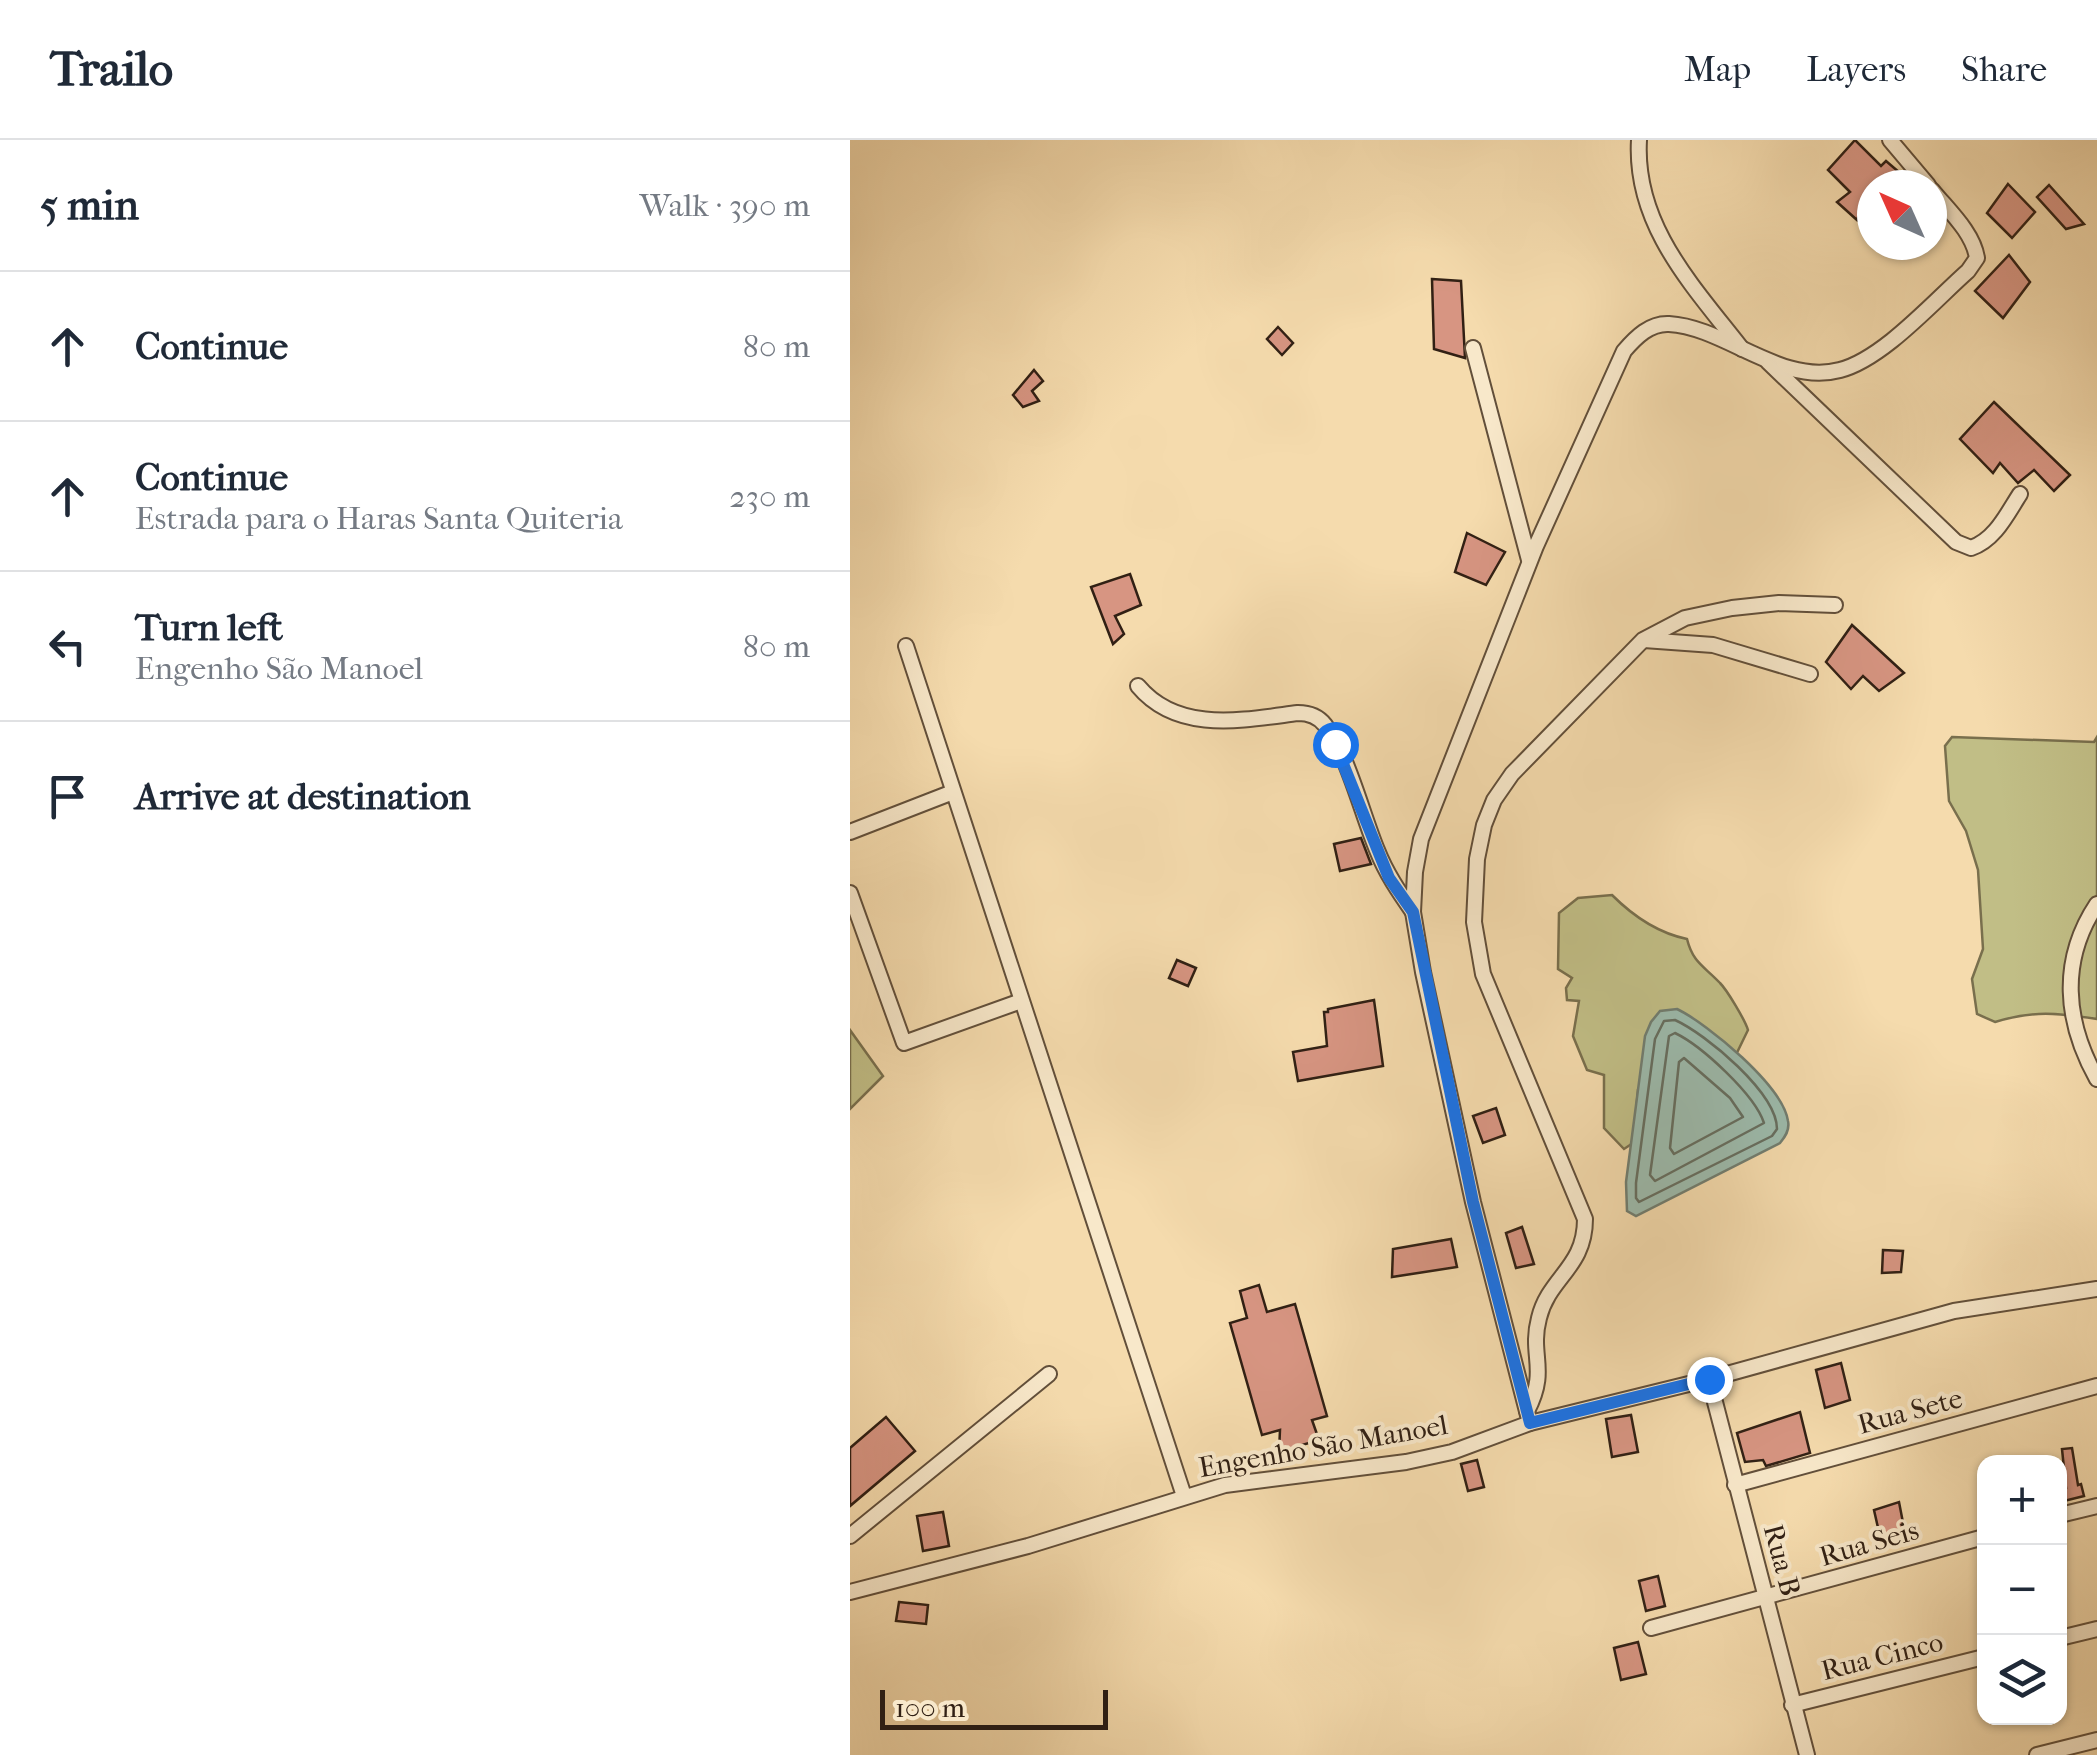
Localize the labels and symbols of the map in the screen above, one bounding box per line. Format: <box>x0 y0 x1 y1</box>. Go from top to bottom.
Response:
north arrow <box>1857 170 1947 260</box>
route start <box>1313 722 1359 768</box>
route end <box>1687 1357 1733 1403</box>
street label: Rua Sete <box>1854 1381 1966 1441</box>
street label: Engenho São Manoel <box>1196 1408 1450 1484</box>
street label: Rua Seis <box>1816 1513 1922 1573</box>
street label: Rua B <box>1757 1521 1807 1599</box>
street label: Rua Cinco <box>1818 1625 1946 1687</box>
scale bar <box>880 1685 1108 1730</box>

